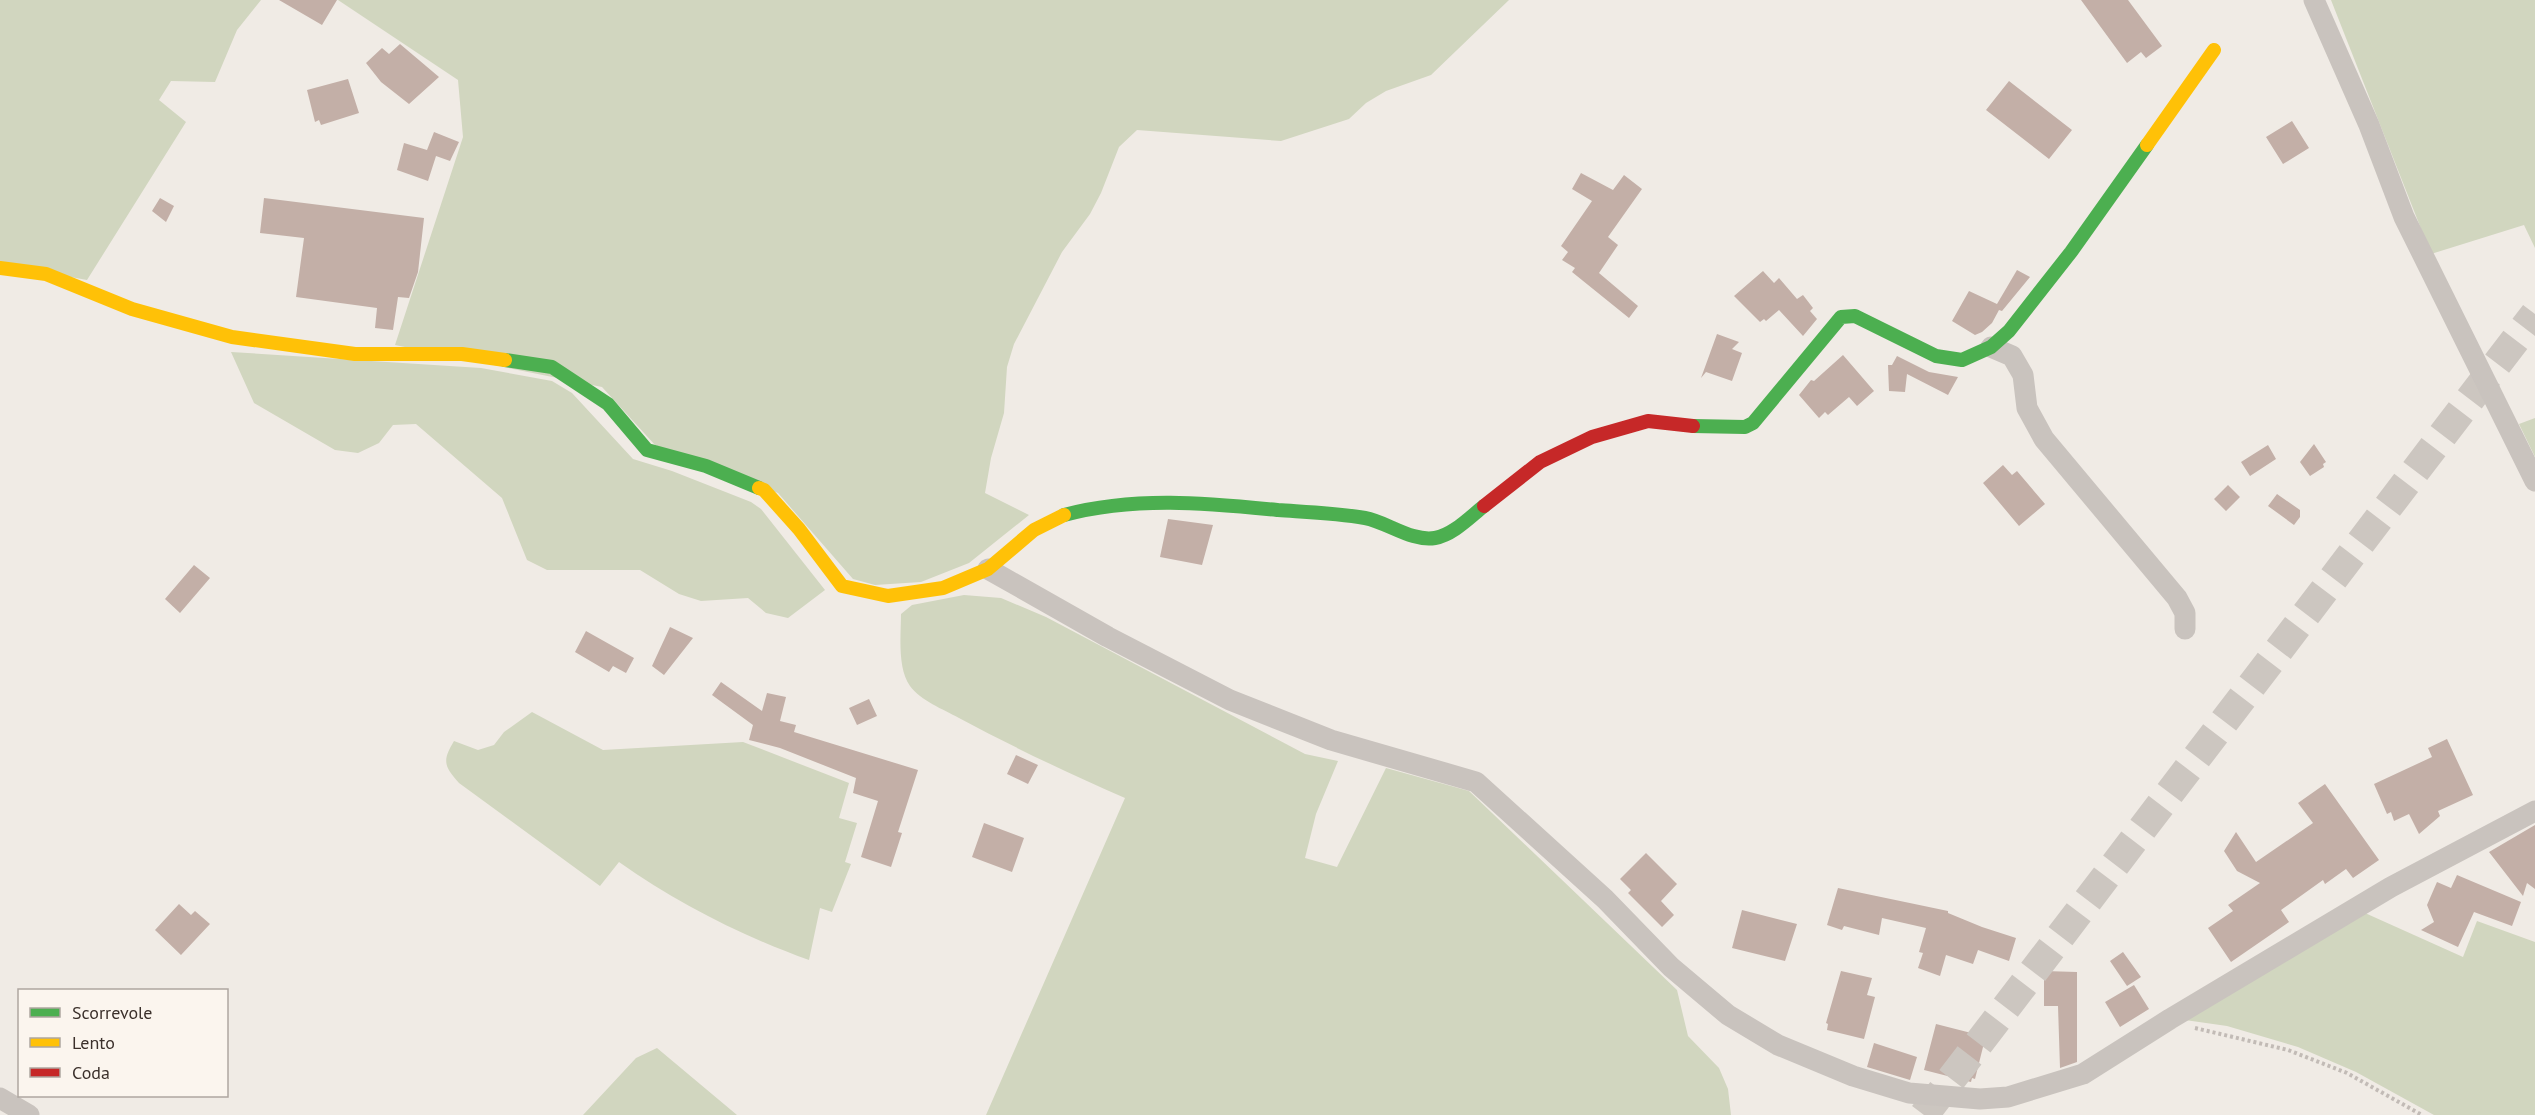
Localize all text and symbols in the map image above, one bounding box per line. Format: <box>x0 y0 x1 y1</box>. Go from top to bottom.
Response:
legend <box>18 989 228 1097</box>
text: Scorrevole <box>72 1001 152 1024</box>
text: Lento <box>72 1031 115 1054</box>
text: Coda <box>72 1061 110 1084</box>

